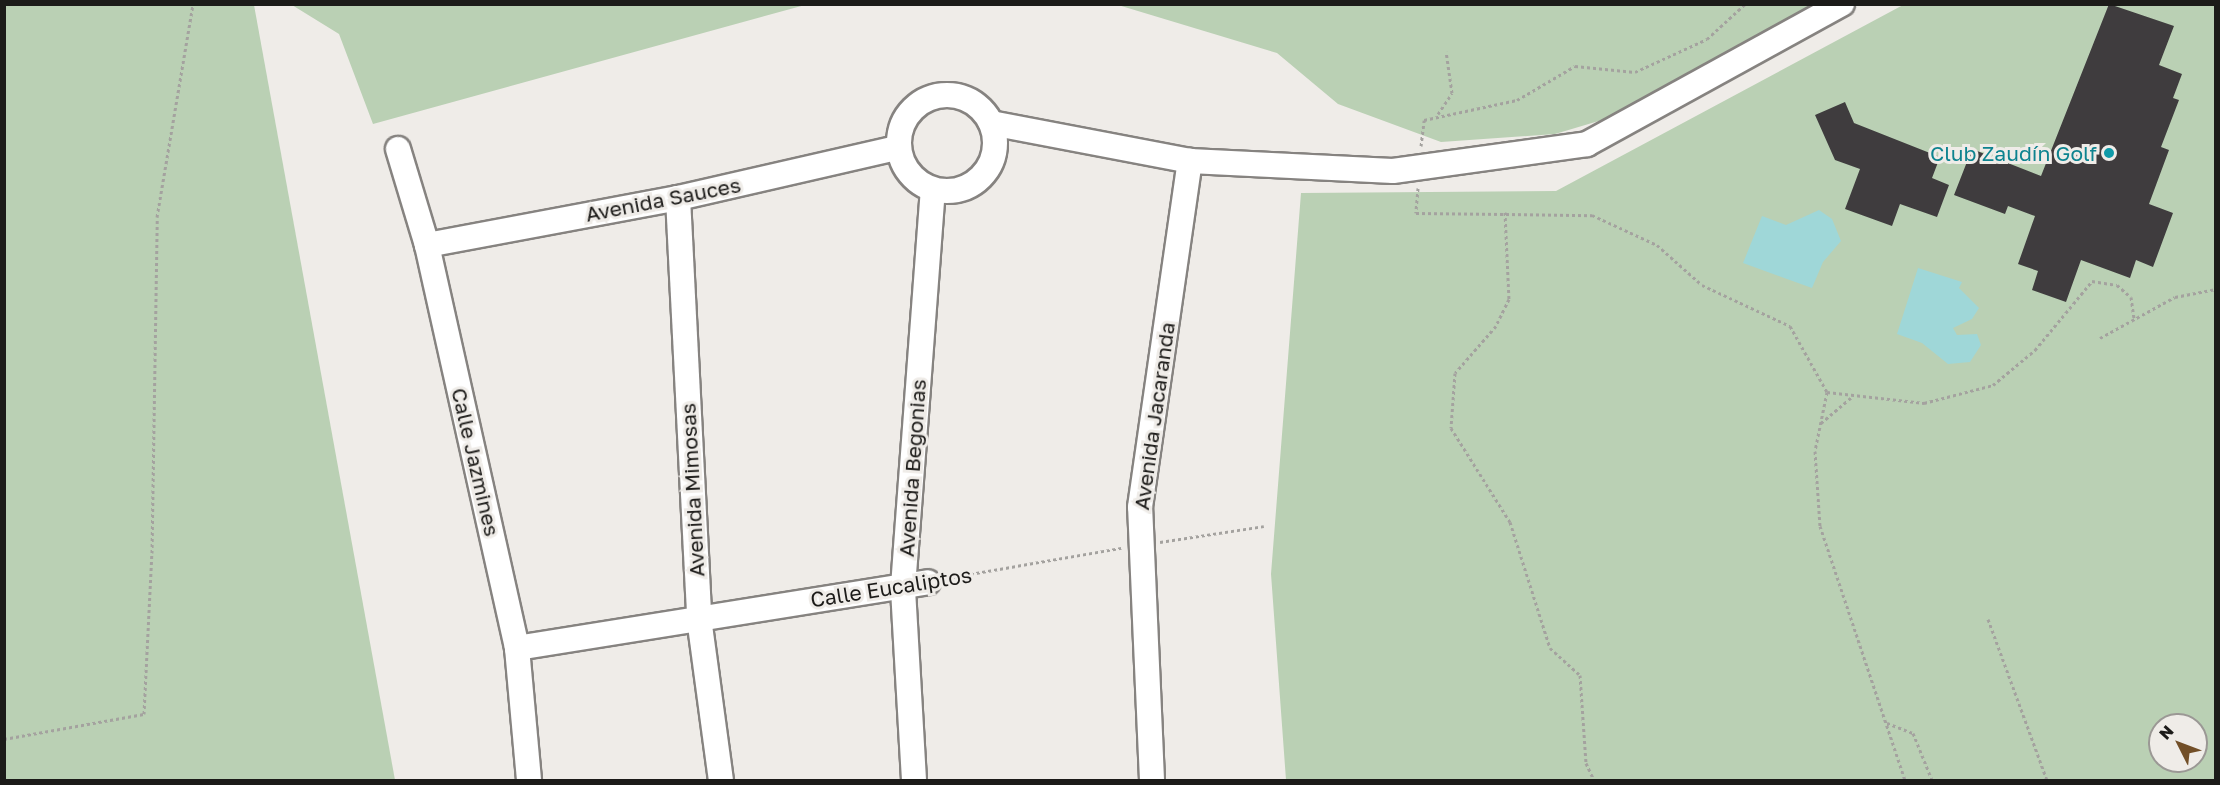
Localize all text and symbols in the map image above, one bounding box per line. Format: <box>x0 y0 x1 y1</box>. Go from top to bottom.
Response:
place label: Club Zaudín Golf <box>1930 140 2097 166</box>
marker: Club Zaudín Golf <box>2102 146 2116 160</box>
street label: Avenida Sauces <box>583 172 743 226</box>
street label: Avenida Jacaranda <box>1128 321 1180 511</box>
street label: Avenida Begonias <box>893 378 931 558</box>
street label: Calle Jazmines <box>447 385 505 539</box>
street label: Avenida Mimosas <box>675 403 709 577</box>
street label: Calle Eucaliptos <box>809 562 973 612</box>
north arrow <box>2148 713 2208 773</box>
text: N <box>2155 721 2178 744</box>

